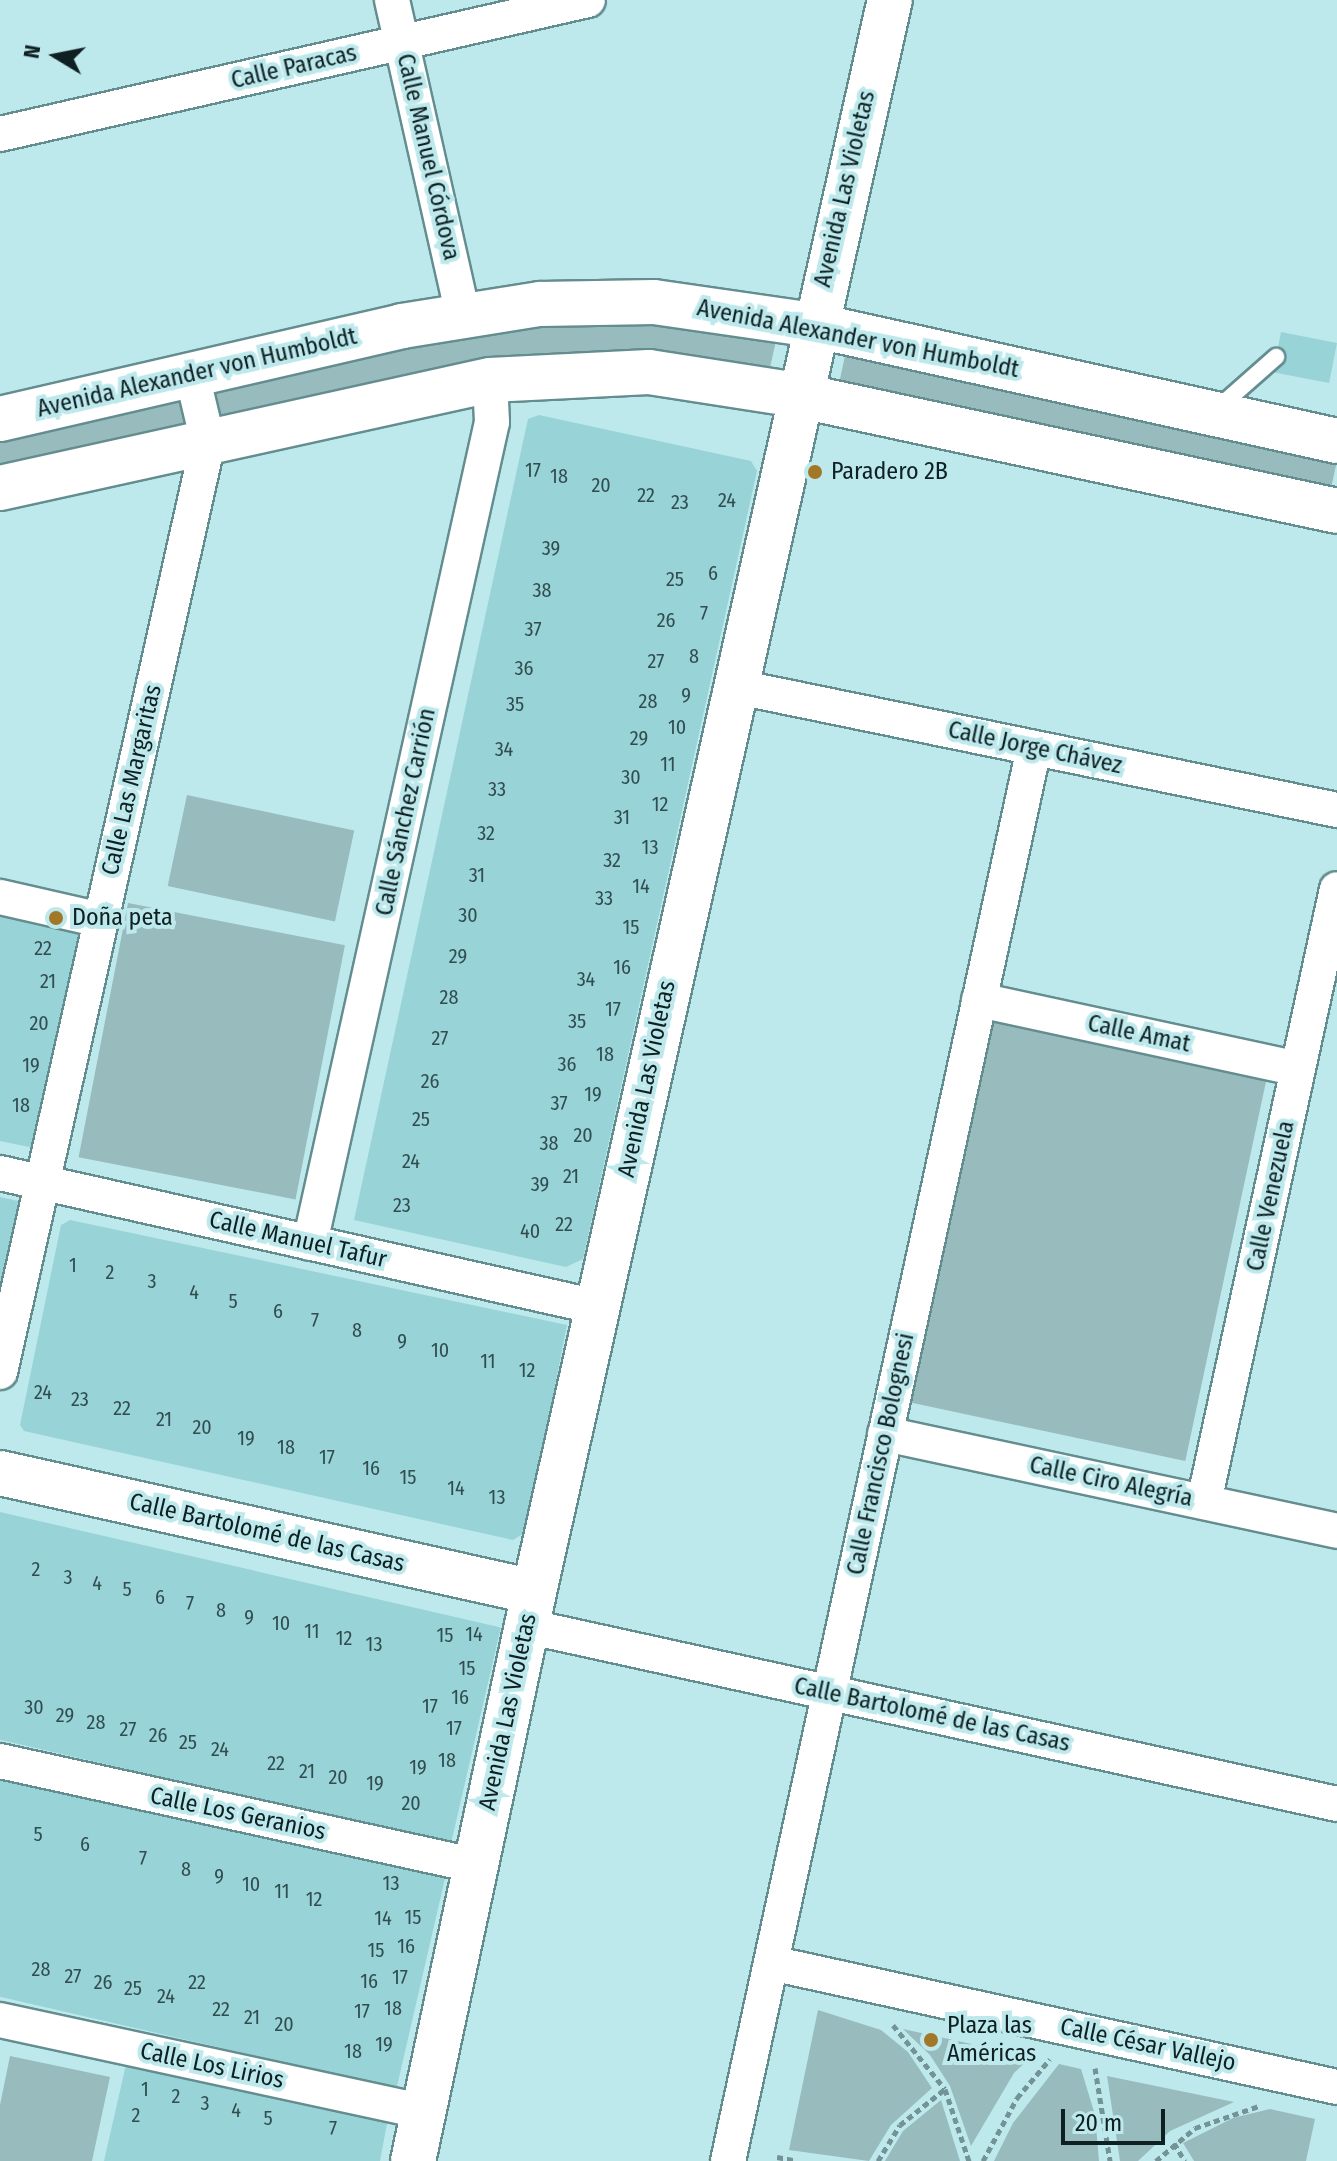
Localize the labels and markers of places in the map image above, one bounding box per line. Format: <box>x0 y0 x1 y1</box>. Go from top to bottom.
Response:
place label: Paradero 2B <box>831 458 948 486</box>
marker: Paradero 2B <box>806 463 824 481</box>
place label: Doña peta <box>72 904 173 932</box>
marker: Doña peta <box>47 909 65 927</box>
place label: Plaza las Américas <box>947 2012 1036 2068</box>
marker: Plaza las Américas <box>922 2031 940 2049</box>

